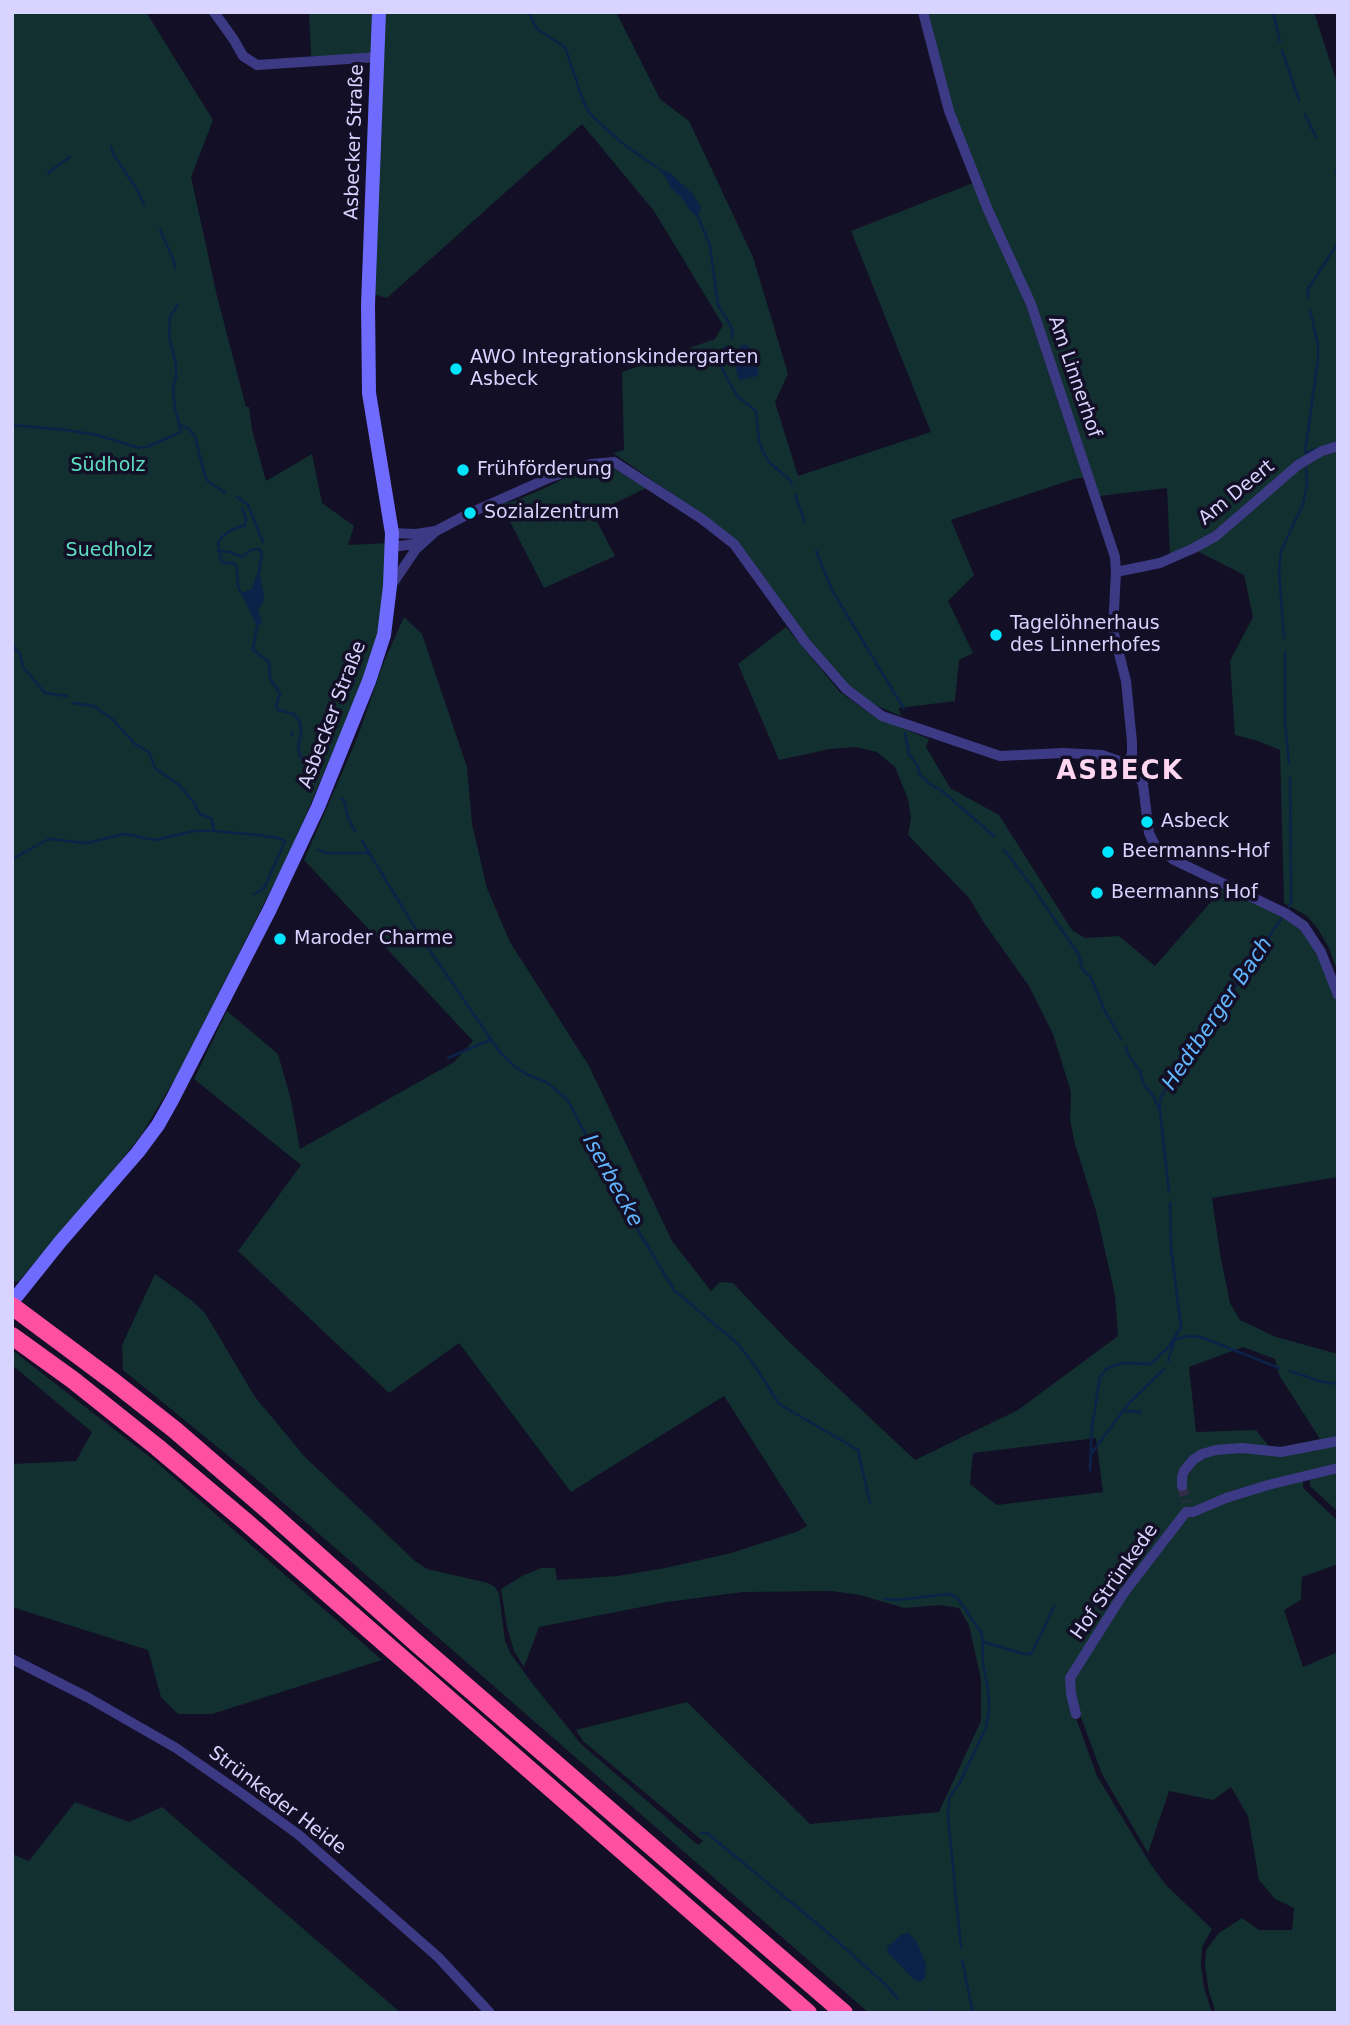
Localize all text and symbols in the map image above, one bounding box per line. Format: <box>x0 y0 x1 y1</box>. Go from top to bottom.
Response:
street label: Asbecker Straße <box>341 64 369 220</box>
street label: Am Linnerhof <box>1043 313 1105 441</box>
place label: AWO Integrationskindergarten Asbeck <box>470 347 759 391</box>
marker: AWO Integrationskindergarten Asbeck <box>448 361 464 377</box>
park label: Südholz <box>70 455 146 477</box>
street label: Am Deert <box>1195 456 1279 530</box>
place label: Frühförderung <box>477 459 612 481</box>
marker: Frühförderung <box>455 462 471 478</box>
place label: Sozialzentrum <box>484 502 619 524</box>
marker: Sozialzentrum <box>462 505 478 521</box>
park label: Suedholz <box>66 540 152 562</box>
place label: Tagelöhnerhaus des Linnerhofes <box>1010 613 1161 657</box>
marker: Tagelöhnerhaus des Linnerhofes <box>988 627 1004 643</box>
street label: Asbecker Straße <box>294 638 372 792</box>
district label: ASBECK <box>1057 756 1183 788</box>
place label: Asbeck <box>1161 811 1229 833</box>
marker: Asbeck <box>1139 814 1155 830</box>
place label: Beermanns-Hof <box>1122 841 1269 863</box>
marker: Beermanns-Hof <box>1100 844 1116 860</box>
place label: Beermanns Hof <box>1111 882 1258 904</box>
marker: Beermanns Hof <box>1089 885 1105 901</box>
place label: Maroder Charme <box>294 928 453 950</box>
marker: Maroder Charme <box>272 931 288 947</box>
water label: Hedtberger Bach <box>1158 933 1278 1095</box>
water label: Iserbecke <box>576 1130 648 1232</box>
street label: Hof Strünkede <box>1067 1520 1163 1644</box>
street label: Strünkeder Heide <box>204 1742 350 1860</box>

